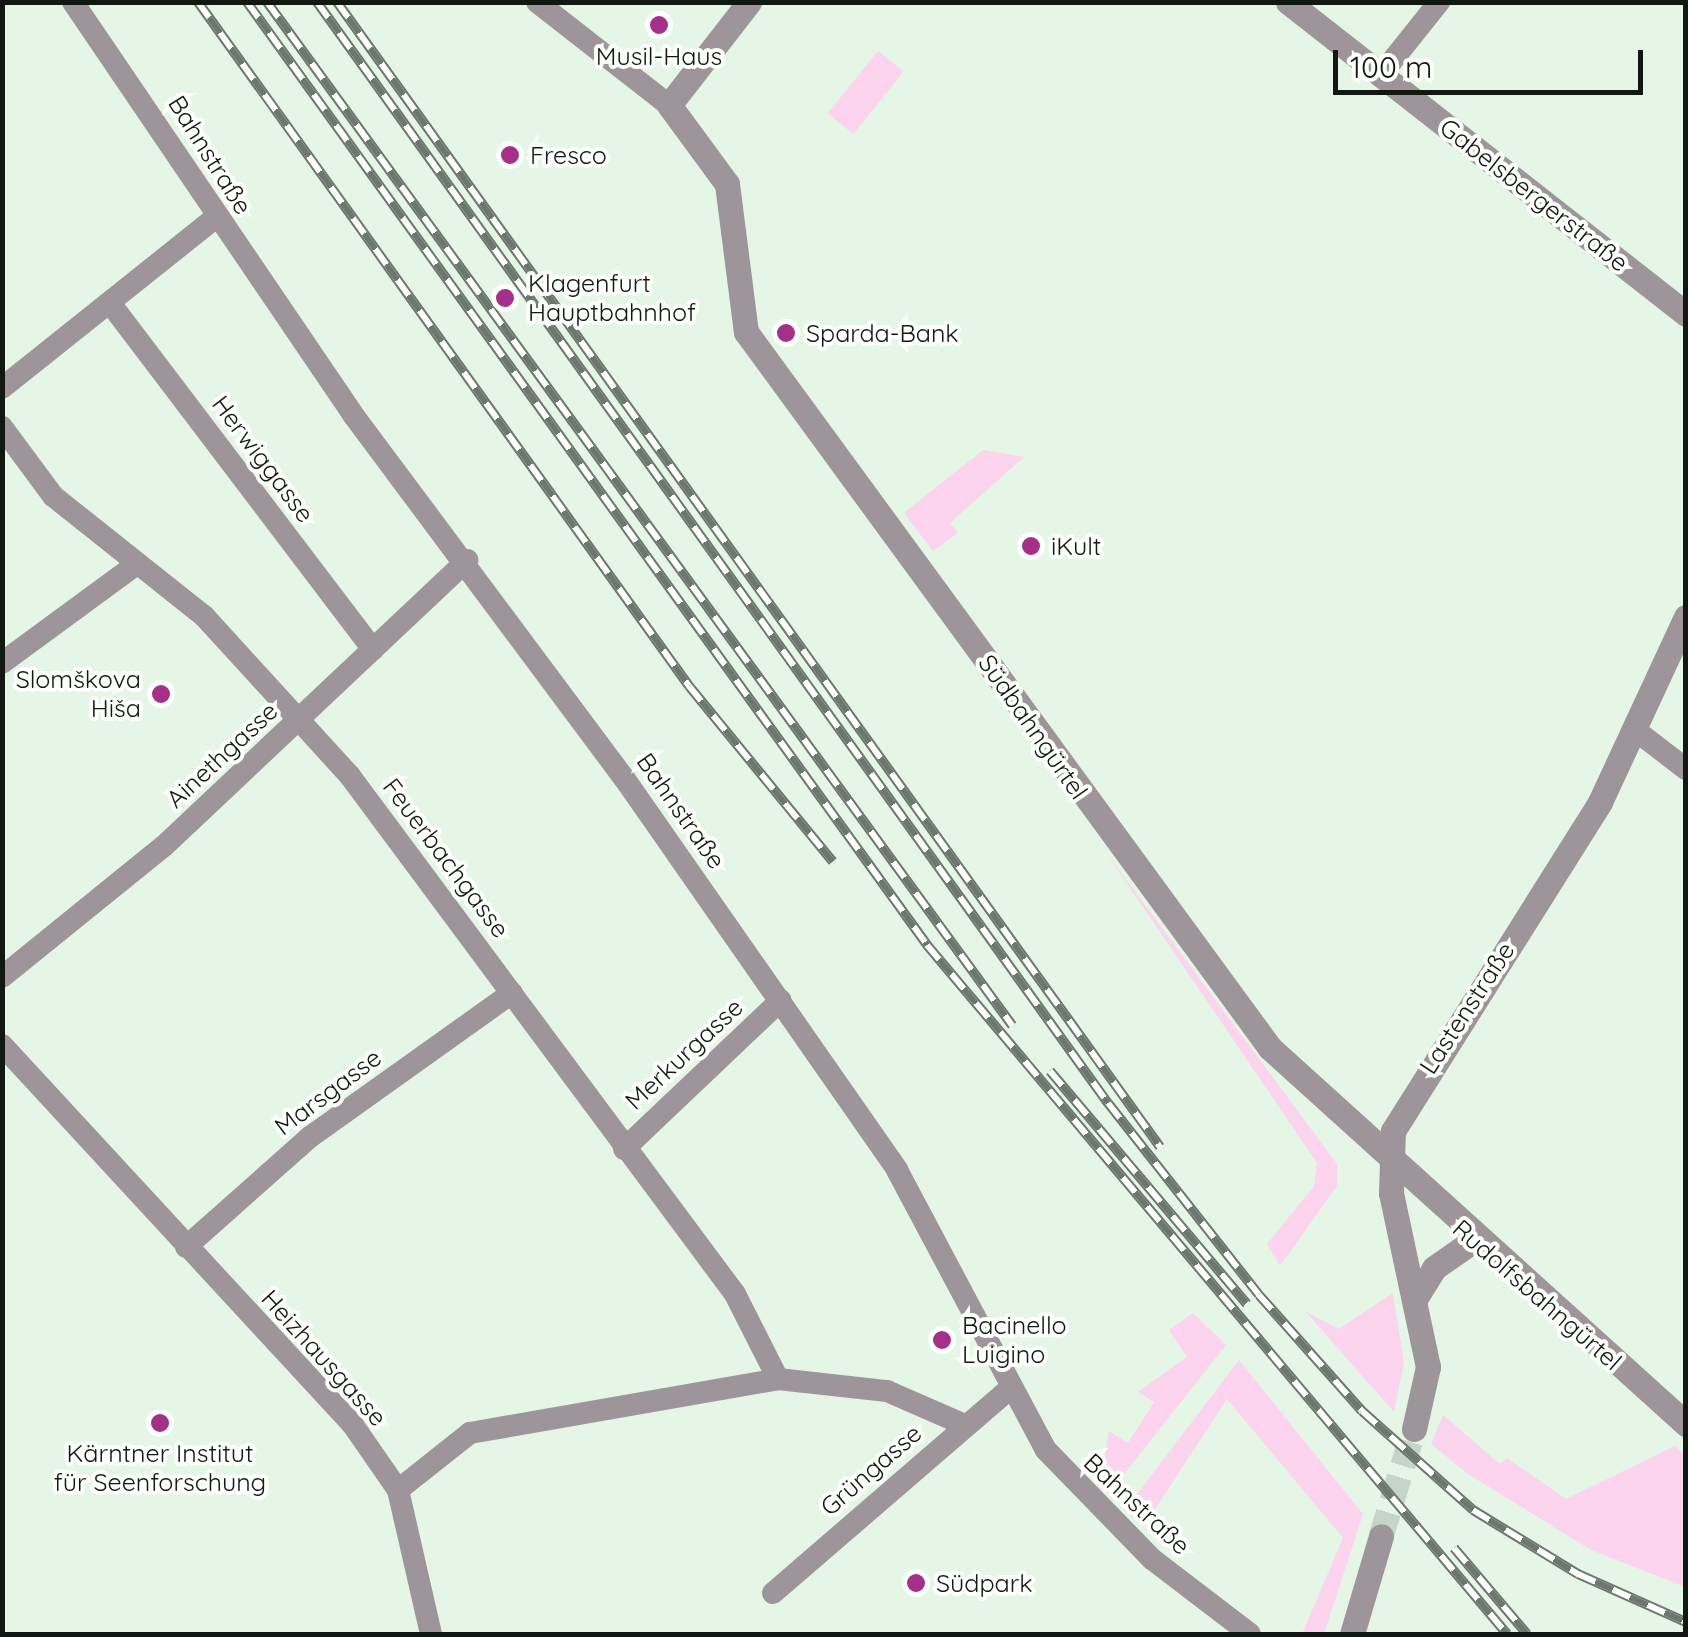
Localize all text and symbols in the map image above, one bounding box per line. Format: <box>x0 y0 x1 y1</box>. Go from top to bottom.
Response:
marker: Musil-Haus <box>648 14 670 36</box>
scale bar <box>1338 30 1648 92</box>
place label: Musil-Haus <box>596 41 722 71</box>
text: 100 m <box>1350 48 1432 86</box>
street label: Bahnstraße <box>162 90 258 220</box>
street label: Gabelsbergerstraße <box>1434 112 1634 278</box>
place label: Fresco <box>530 140 607 170</box>
marker: Fresco <box>499 144 521 166</box>
place label: Klagenfurt Hauptbahnhof <box>528 269 696 328</box>
marker: Klagenfurt Hauptbahnhof <box>492 285 518 311</box>
place label: Sparda-Bank <box>806 318 959 348</box>
marker: Sparda-Bank <box>775 322 797 344</box>
street label: Herwiggasse <box>206 390 320 528</box>
place label: iKult <box>1051 531 1101 561</box>
marker: iKult <box>1020 535 1042 557</box>
street label: Südbahngürtel <box>972 649 1094 805</box>
place label: Slomškova Hiša <box>16 665 141 724</box>
marker: Slomškova Hiša <box>150 683 172 705</box>
street label: Ainethgasse <box>160 696 284 814</box>
street label: Bahnstraße <box>630 748 732 874</box>
street label: Feuerbachgasse <box>376 772 516 944</box>
street label: Lastenstraße <box>1413 936 1521 1080</box>
street label: Merkurgasse <box>619 992 749 1116</box>
street label: Marsgasse <box>269 1042 387 1142</box>
street label: Rudolfsbahngürtel <box>1446 1214 1628 1376</box>
street label: Heizhausgasse <box>255 1284 393 1432</box>
place label: Bacinello Luigino <box>962 1311 1067 1370</box>
marker: Bacinello Luigino <box>931 1329 953 1351</box>
marker: Kärntner Institut für Seenforschung <box>149 1412 171 1434</box>
street label: Grüngasse <box>814 1418 928 1522</box>
place label: Kärntner Institut für Seenforschung <box>54 1439 266 1498</box>
street label: Bahnstraße <box>1078 1447 1196 1561</box>
place label: Südpark <box>936 1568 1033 1598</box>
marker: Südpark <box>905 1572 927 1594</box>

